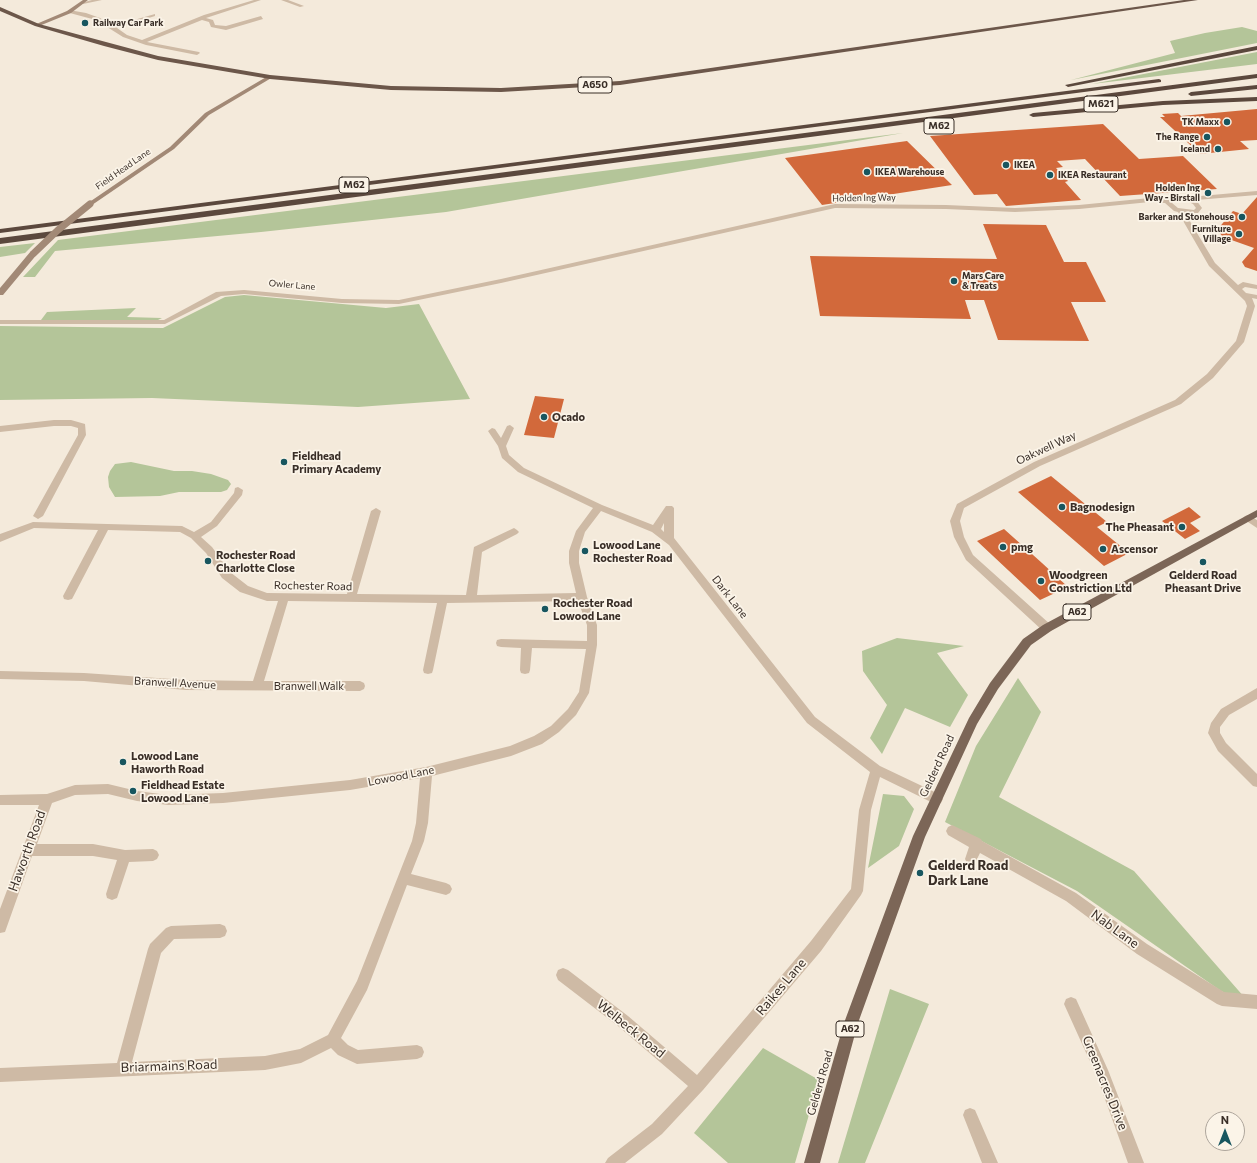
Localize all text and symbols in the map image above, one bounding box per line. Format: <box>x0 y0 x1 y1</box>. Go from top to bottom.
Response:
marker: Railway Car Park <box>80 18 90 28</box>
place label: Railway Car Park <box>93 18 163 28</box>
road number: A650 <box>578 77 612 93</box>
road number: M621 <box>1084 96 1118 112</box>
place label: TK Maxx <box>1182 117 1219 127</box>
marker: TK Maxx <box>1222 117 1232 127</box>
road number: M62 <box>924 118 954 134</box>
place label: The Range <box>1156 132 1199 142</box>
marker: The Range <box>1202 132 1212 142</box>
place label: Iceland <box>1180 144 1210 154</box>
marker: Iceland <box>1213 144 1223 154</box>
street label: Field Head Lane <box>94 146 152 192</box>
marker: IKEA <box>1001 160 1011 170</box>
place label: IKEA <box>1014 160 1035 170</box>
marker: IKEA Warehouse <box>862 167 872 177</box>
place label: IKEA Warehouse <box>875 167 944 177</box>
marker: IKEA Restaurant <box>1045 170 1055 180</box>
place label: IKEA Restaurant <box>1058 170 1126 180</box>
road number: M62 <box>339 177 369 193</box>
place label: Holden Ing Way - Birstall <box>1145 183 1200 204</box>
marker: Holden Ing Way - Birstall <box>1203 188 1213 198</box>
street label: Holden Ing Way <box>832 192 896 204</box>
place label: Barker and Stonehouse <box>1138 212 1234 222</box>
marker: Barker and Stonehouse <box>1237 212 1247 222</box>
place label: Furniture Village <box>1192 224 1231 245</box>
marker: Furniture Village <box>1234 229 1244 239</box>
place label: Mars Care & Treats <box>962 271 1004 292</box>
marker: Mars Care & Treats <box>949 276 959 286</box>
street label: Owler Lane <box>268 278 316 292</box>
place label: Ocado <box>552 410 585 424</box>
marker: Ocado <box>539 412 549 422</box>
street label: Oakwell Way <box>1014 428 1078 468</box>
place label: Fieldhead Primary Academy <box>292 449 381 475</box>
marker: Fieldhead Primary Academy <box>279 457 289 467</box>
place label: Bagnodesign <box>1070 500 1135 514</box>
marker: Bagnodesign <box>1057 502 1067 512</box>
place label: The Pheasant <box>1106 520 1174 534</box>
marker: The Pheasant <box>1177 522 1187 532</box>
place label: Lowood Lane Rochester Road <box>593 538 672 564</box>
place label: pmg <box>1011 540 1033 554</box>
marker: pmg <box>998 542 1008 552</box>
place label: Ascensor <box>1111 542 1158 556</box>
marker: Ascensor <box>1098 544 1108 554</box>
marker: Lowood Lane Rochester Road <box>580 546 590 556</box>
place label: Rochester Road Charlotte Close <box>216 548 295 574</box>
marker: Rochester Road Charlotte Close <box>203 556 213 566</box>
marker: Gelderd Road Pheasant Drive <box>1198 557 1208 567</box>
place label: Woodgreen Constriction Ltd <box>1049 568 1132 594</box>
place label: Gelderd Road Pheasant Drive <box>1165 568 1241 594</box>
street label: Dark Lane <box>709 573 751 621</box>
marker: Woodgreen Constriction Ltd <box>1036 576 1046 586</box>
street label: Rochester Road <box>274 579 352 593</box>
place label: Rochester Road Lowood Lane <box>553 596 632 622</box>
marker: Rochester Road Lowood Lane <box>540 604 550 614</box>
road number: A62 <box>1063 604 1091 620</box>
street label: Branwell Avenue <box>134 674 216 692</box>
street label: Branwell Walk <box>274 679 344 693</box>
street label: Gelderd Road <box>917 733 957 799</box>
place label: Lowood Lane Haworth Road <box>131 749 204 775</box>
marker: Lowood Lane Haworth Road <box>118 757 128 767</box>
street label: Lowood Lane <box>367 763 435 789</box>
place label: Fieldhead Estate Lowood Lane <box>141 778 225 804</box>
marker: Fieldhead Estate Lowood Lane <box>128 786 138 796</box>
street label: Haworth Road <box>5 808 49 894</box>
place label: Gelderd Road Dark Lane <box>928 858 1008 889</box>
marker: Gelderd Road Dark Lane <box>915 868 925 878</box>
street label: Nab Lane <box>1088 906 1142 952</box>
street label: Raikes Lane <box>753 955 809 1019</box>
street label: Welbeck Road <box>594 997 668 1061</box>
road number: A62 <box>836 1021 864 1037</box>
street label: Greenacres Drive <box>1079 1033 1131 1133</box>
street label: Gelderd Road <box>804 1049 836 1117</box>
street label: Briarmains Road <box>120 1057 218 1075</box>
north arrow <box>1205 1111 1245 1151</box>
text: N <box>1221 1113 1229 1126</box>

